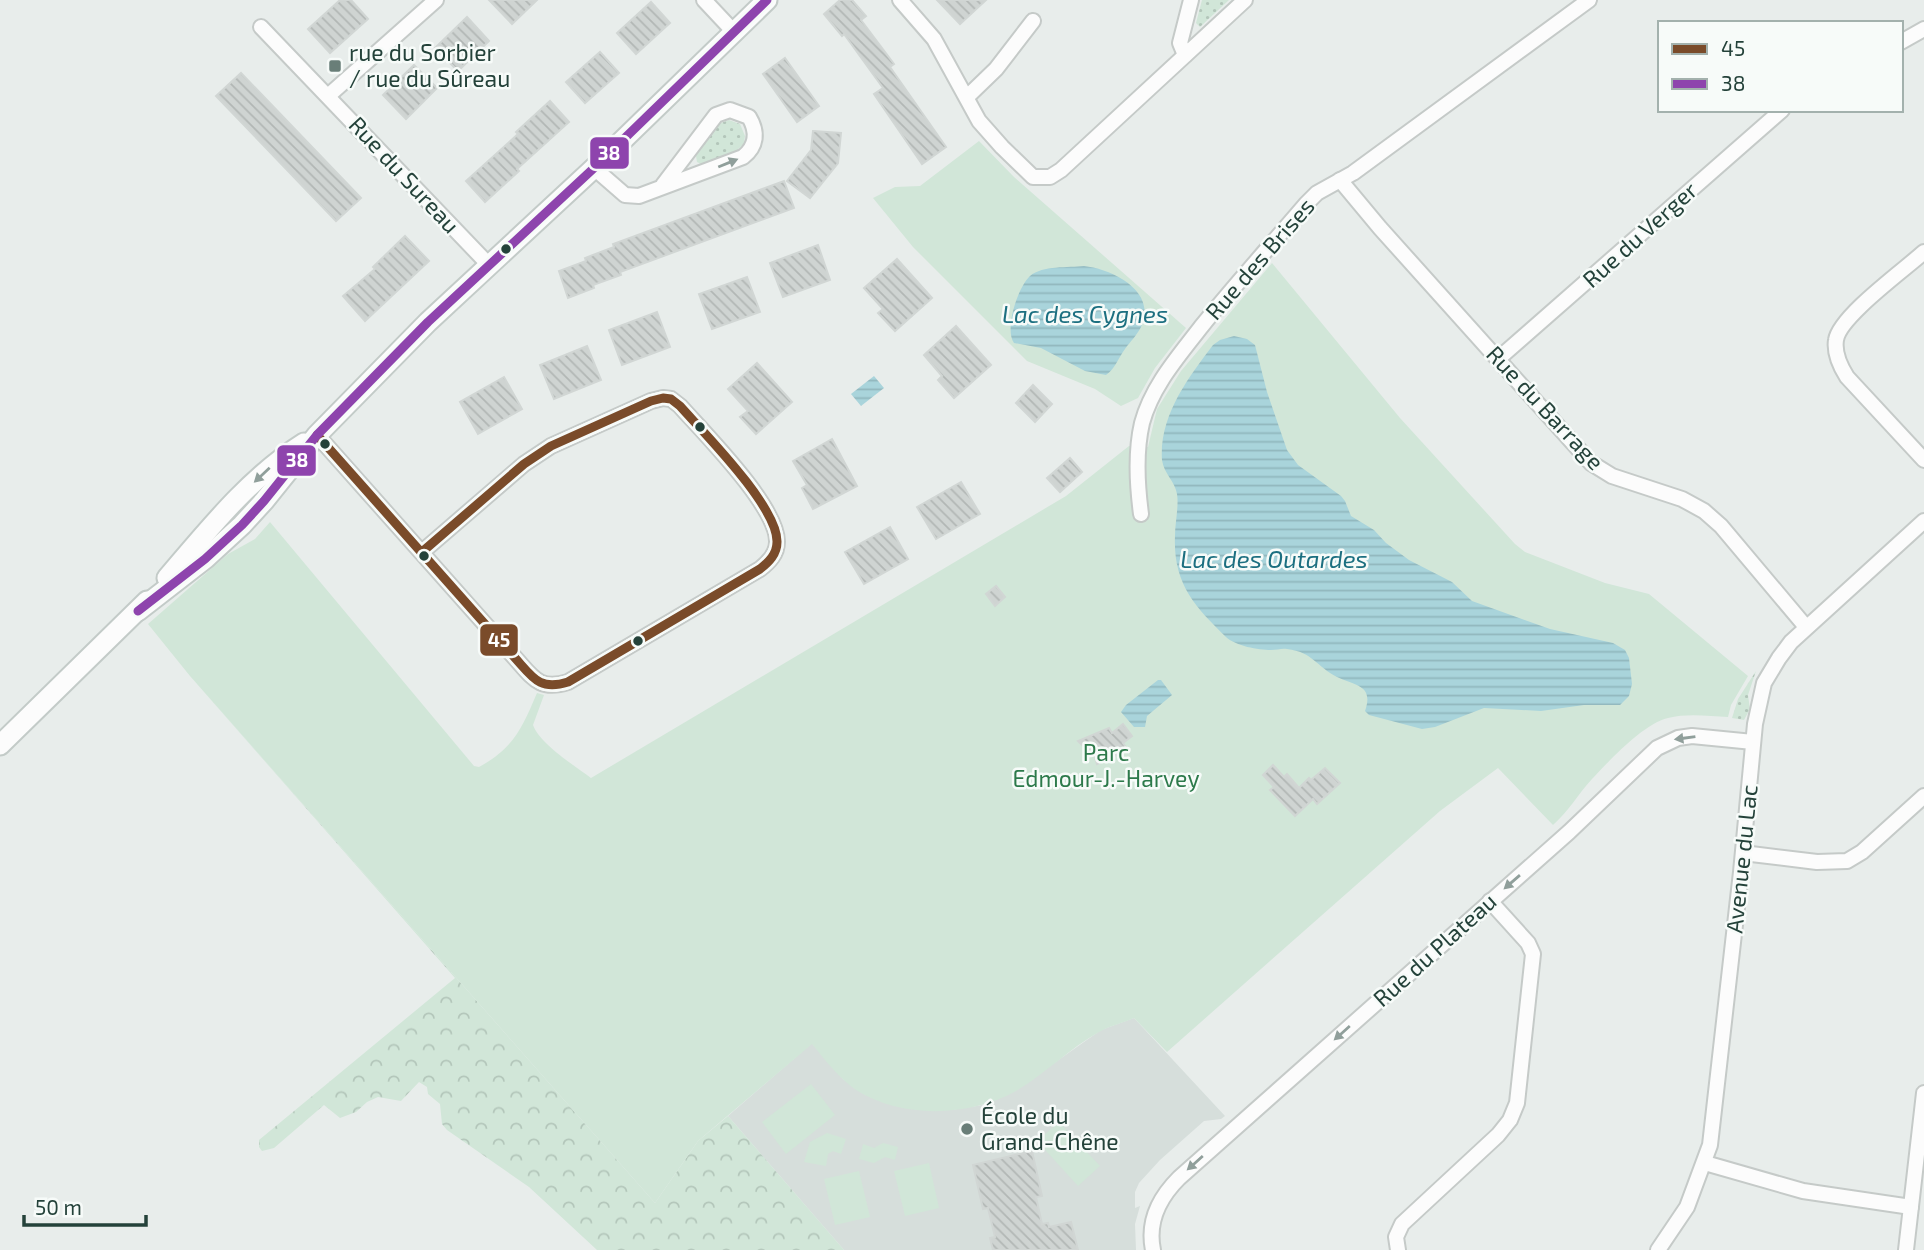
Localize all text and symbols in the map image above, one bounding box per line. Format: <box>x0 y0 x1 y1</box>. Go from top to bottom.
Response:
legend <box>1658 21 1903 112</box>
text: 45 <box>1721 35 1745 60</box>
place label: rue du Sorbier / rue du Sûreau <box>349 38 510 92</box>
marker: rue du Sorbier / rue du Sûreau <box>327 58 343 74</box>
text: 38 <box>1721 70 1745 95</box>
street label: Rue du Sureau <box>344 110 466 238</box>
line badge: 38 <box>589 136 630 170</box>
text: 38 <box>598 141 620 164</box>
one-way arrow <box>718 158 739 169</box>
street label: Rue du Verger <box>1576 175 1702 293</box>
street label: Rue des Brises <box>1199 192 1320 325</box>
unlabelled marker <box>499 242 513 256</box>
water label: Lac des Cygnes <box>1002 299 1168 328</box>
street label: Rue du Barrage <box>1481 340 1610 475</box>
unlabelled marker <box>693 420 707 434</box>
unlabelled marker <box>318 437 332 451</box>
line badge: 38 <box>276 444 317 477</box>
text: 38 <box>286 448 308 471</box>
one-way arrow <box>254 466 271 482</box>
water label: Lac des Outardes <box>1180 544 1368 573</box>
unlabelled marker <box>417 549 431 563</box>
line badge: 45 <box>479 623 519 657</box>
text: 45 <box>488 628 510 651</box>
unlabelled marker <box>631 634 645 648</box>
one-way arrow <box>1674 733 1696 744</box>
park label: Parc Edmour-J.-Harvey <box>1012 738 1200 792</box>
street label: Avenue du Lac <box>1719 783 1763 935</box>
one-way arrow <box>1503 874 1521 890</box>
street label: Rue du Plateau <box>1367 887 1502 1012</box>
one-way arrow <box>1333 1025 1351 1041</box>
place label: École du Grand-Chêne <box>981 1101 1119 1155</box>
marker: École du Grand-Chêne <box>959 1121 975 1137</box>
one-way arrow <box>1186 1155 1204 1171</box>
scale bar <box>24 1184 147 1228</box>
text: 50 m <box>35 1194 82 1219</box>

